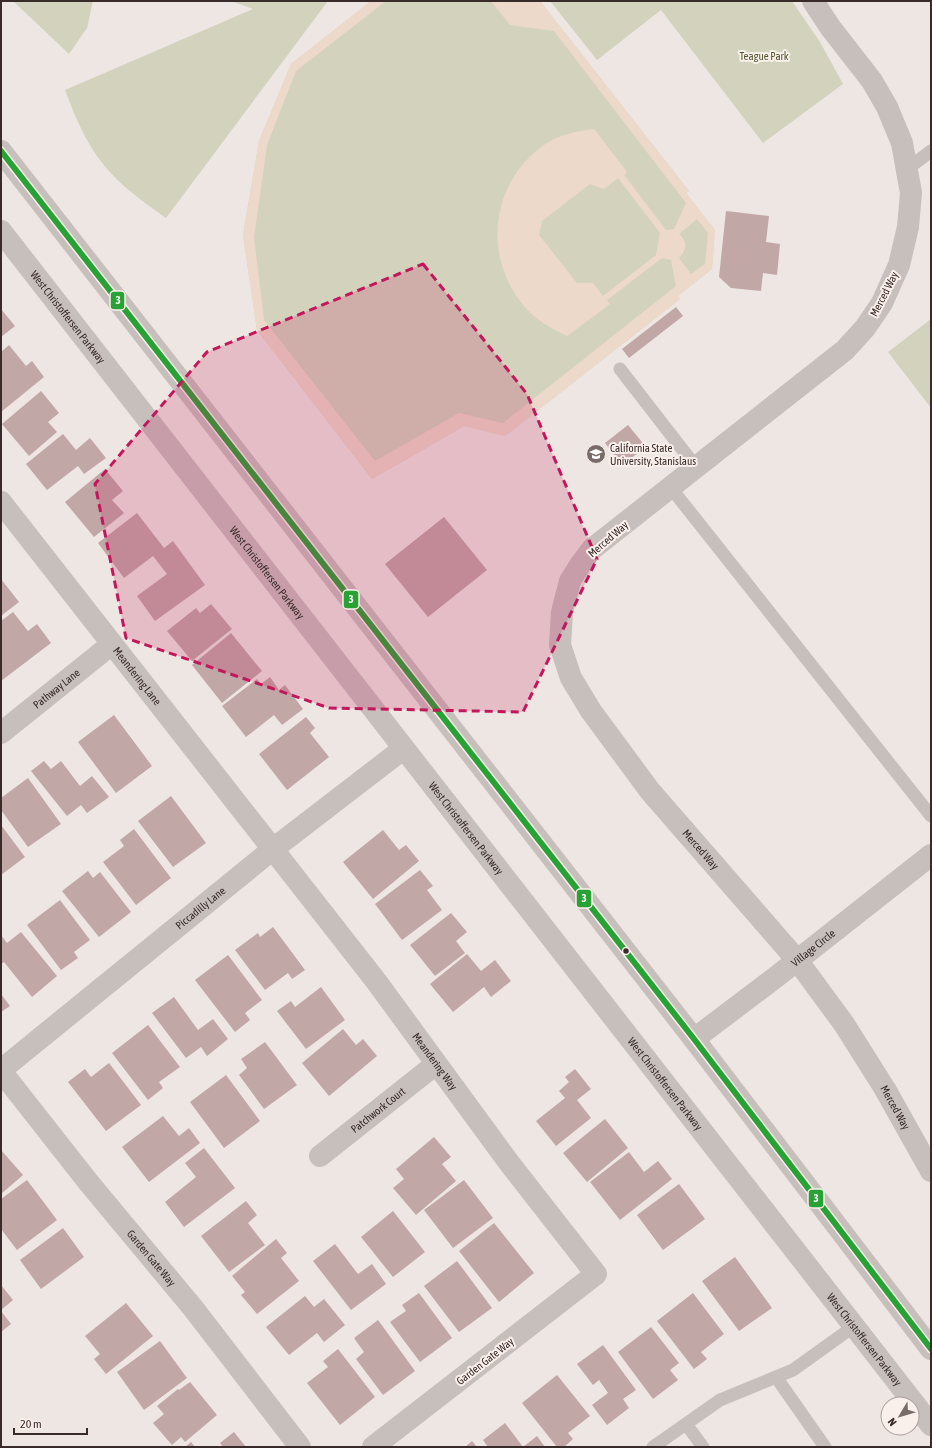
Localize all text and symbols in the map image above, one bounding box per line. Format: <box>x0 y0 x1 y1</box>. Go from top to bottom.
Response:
park label: Teague Park <box>739 50 789 62</box>
street label: West Christoffersen Parkway <box>28 268 108 366</box>
street label: Merced Way <box>868 269 901 318</box>
line badge: 3 <box>110 291 125 310</box>
text: 3 <box>115 294 121 306</box>
place label: California State University, Stanislaus <box>610 442 696 467</box>
school or university icon: California State University, Stanislaus <box>585 443 607 465</box>
street label: Merced Way <box>586 518 631 559</box>
street label: West Christoffersen Parkway <box>227 524 307 622</box>
line badge: 3 <box>343 590 359 609</box>
text: 3 <box>348 593 354 605</box>
street label: Meandering Lane <box>111 645 164 707</box>
street label: Pathway Lane <box>31 666 82 711</box>
street label: West Christoffersen Parkway <box>426 780 506 877</box>
street label: Merced Way <box>680 827 722 872</box>
street label: Piccadilly Lane <box>173 884 228 932</box>
line badge: 3 <box>576 889 592 908</box>
text: 3 <box>581 892 587 904</box>
street label: Village Circle <box>789 927 837 969</box>
unlabelled marker <box>621 946 631 956</box>
street label: Meandering Way <box>410 1031 460 1093</box>
street label: West Christoffersen Parkway <box>626 1035 705 1133</box>
street label: Merced Way <box>878 1083 913 1132</box>
street label: Patchwork Court <box>348 1085 407 1135</box>
line badge: 3 <box>808 1189 824 1208</box>
text: 3 <box>813 1192 819 1204</box>
street label: Garden Gate Way <box>125 1228 178 1289</box>
street label: West Christoffersen Parkway <box>825 1291 904 1388</box>
street label: Garden Gate Way <box>454 1335 516 1387</box>
north arrow <box>880 1396 920 1436</box>
scale bar <box>14 1410 87 1436</box>
text: N <box>885 1416 899 1428</box>
text: 20 m <box>20 1417 42 1431</box>

